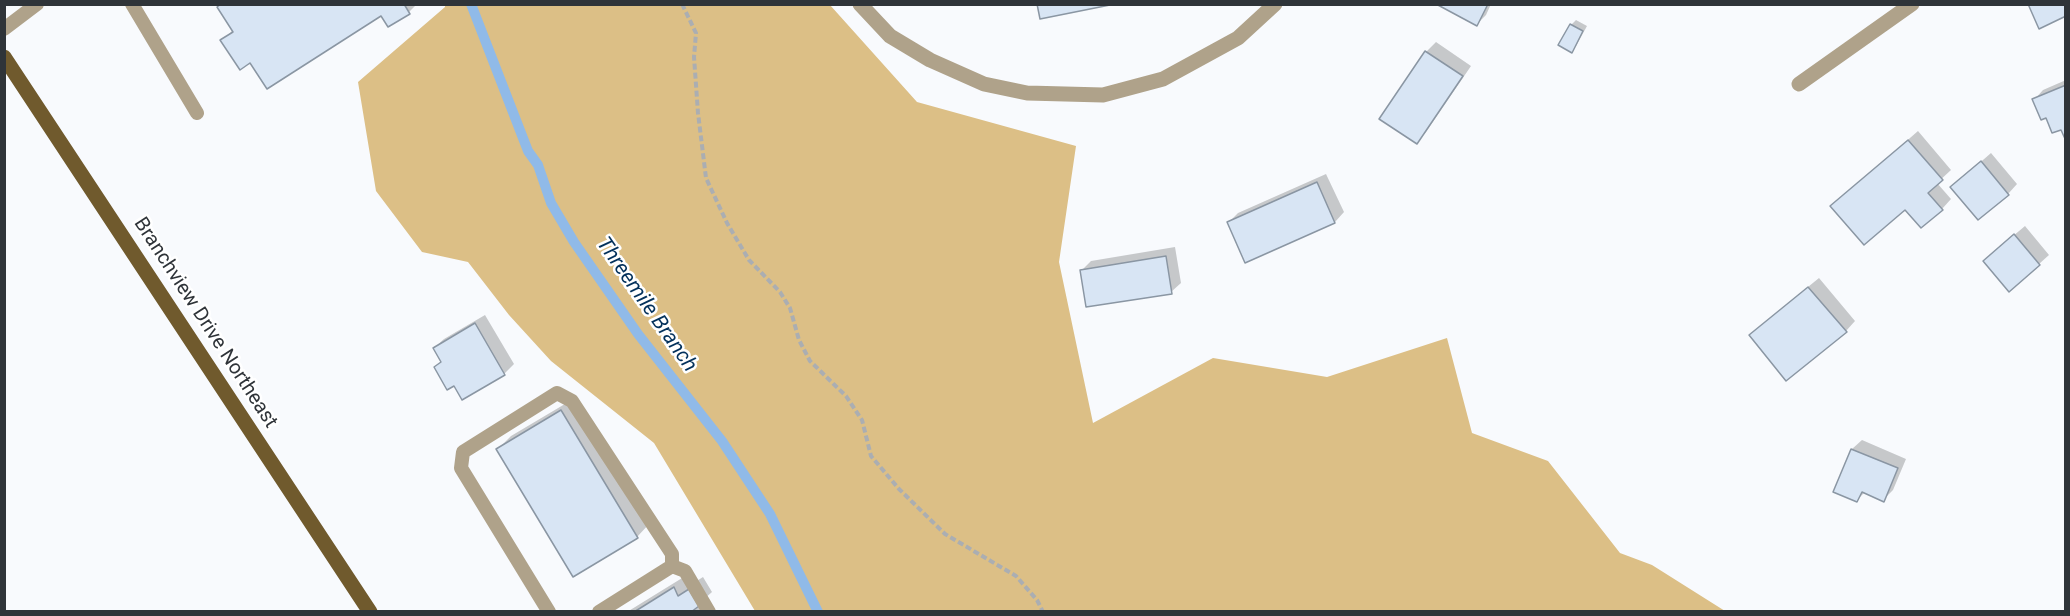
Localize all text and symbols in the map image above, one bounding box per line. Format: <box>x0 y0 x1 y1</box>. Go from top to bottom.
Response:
street label: Branchview Drive Northeast <box>128 213 282 433</box>
water label: Threemile Branch <box>590 233 702 377</box>

